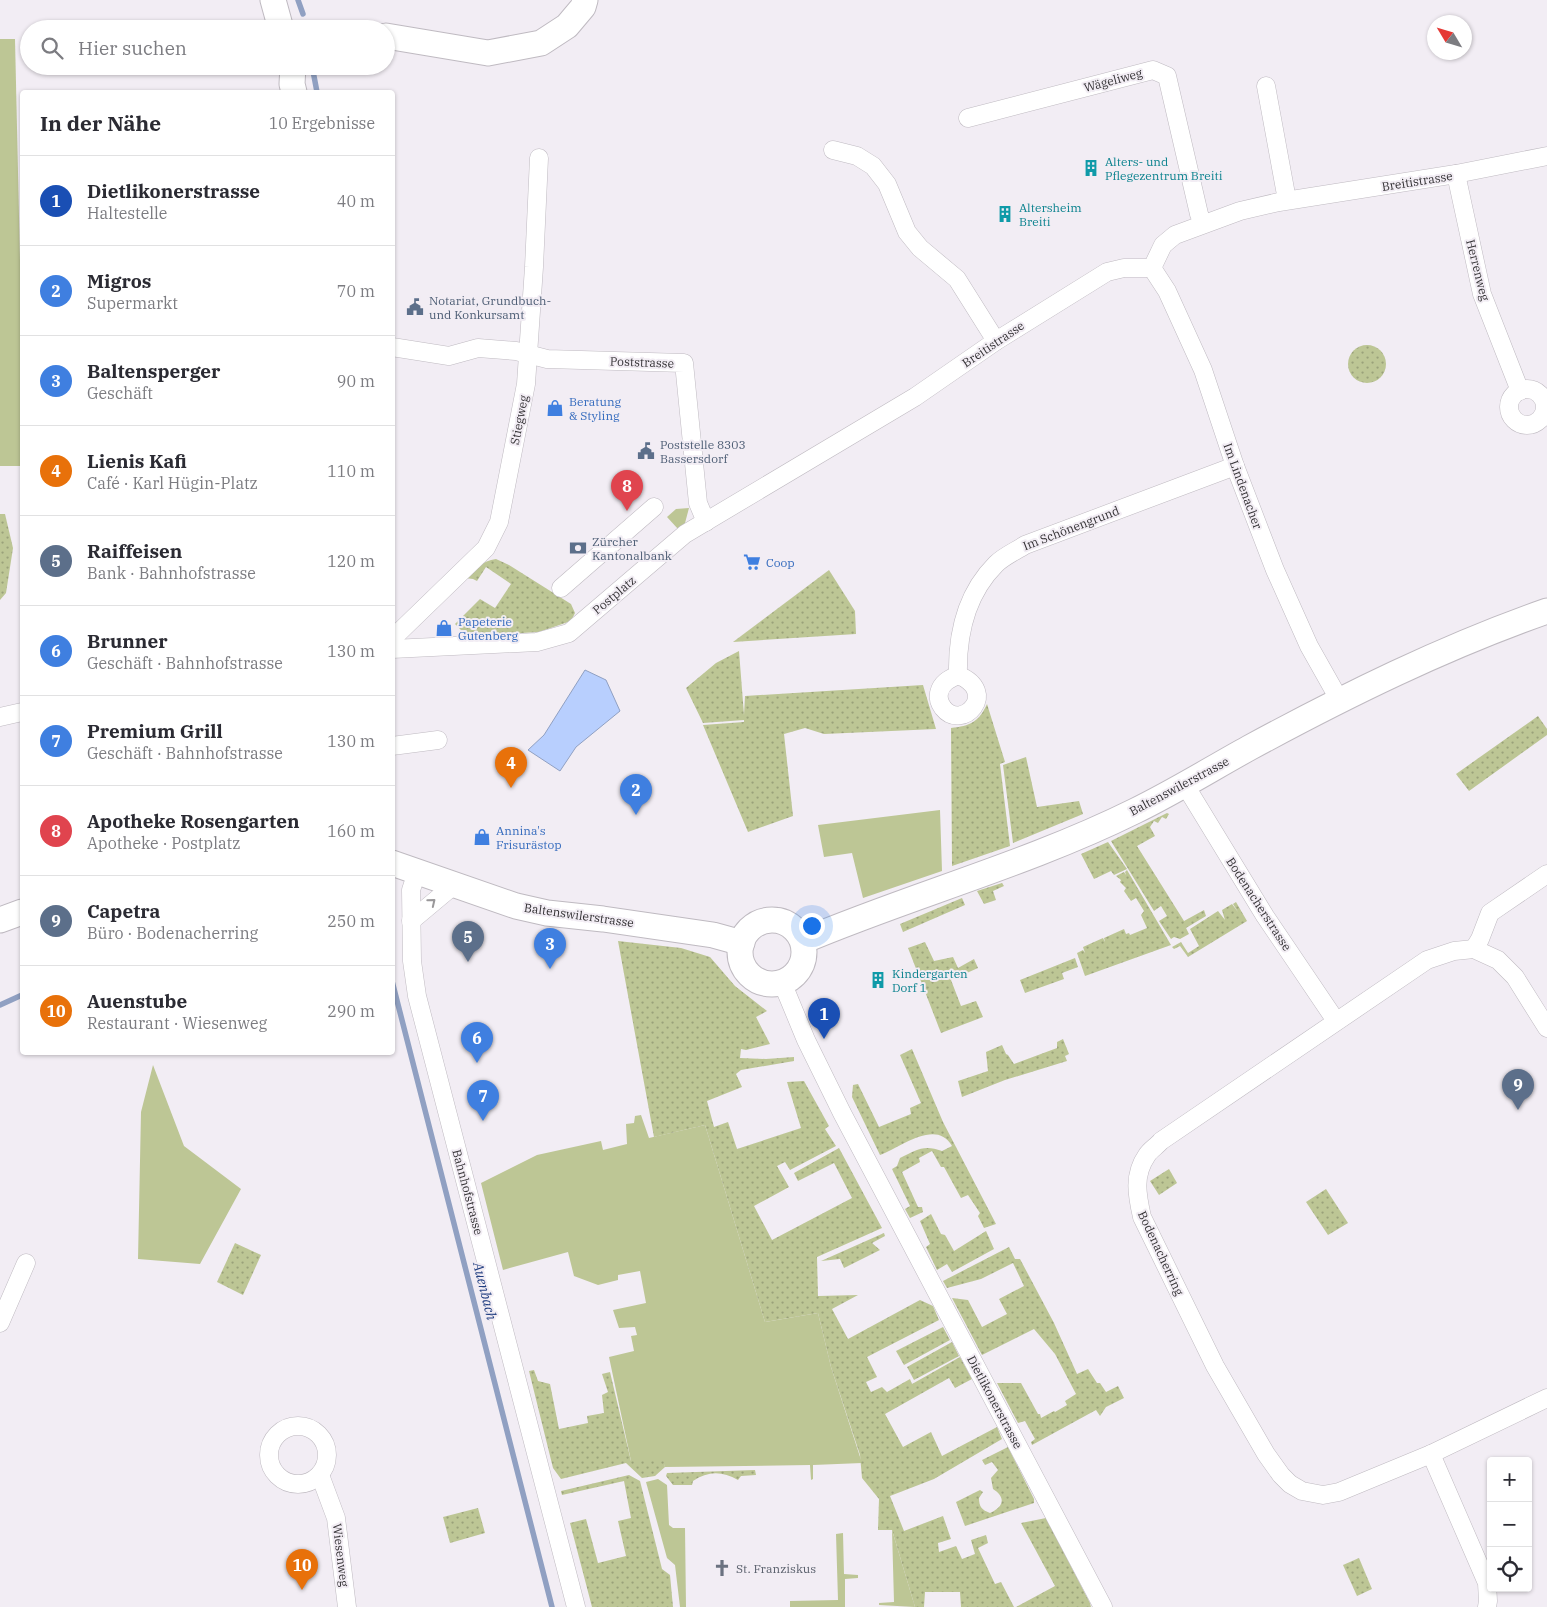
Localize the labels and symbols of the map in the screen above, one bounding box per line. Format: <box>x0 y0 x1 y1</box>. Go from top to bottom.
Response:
north arrow <box>1427 15 1472 60</box>
street label: Wägeliweg <box>1082 65 1144 95</box>
place label: Alters- und Pflegezentrum Breiti <box>1105 154 1223 183</box>
building icon: Alters- und Pflegezentrum Breiti <box>1081 158 1101 178</box>
street label: Breitistrasse <box>1380 168 1454 194</box>
place label: Altersheim Breiti <box>1019 200 1082 229</box>
building icon: Altersheim Breiti <box>995 204 1015 224</box>
street label: Herrenweg <box>1463 238 1493 303</box>
place label: Notariat, Grundbuch- und Konkursamt <box>429 293 551 322</box>
public building icon: Notariat, Grundbuch- und Konkursamt <box>405 297 425 317</box>
street label: Breitistrasse <box>959 318 1027 370</box>
street label: Poststrasse <box>610 353 674 371</box>
street label: Stiegweg <box>507 393 531 446</box>
place label: Beratung & Styling <box>569 394 622 423</box>
shop icon: Beratung & Styling <box>545 398 565 418</box>
place label: Poststelle 8303 Bassersdorf <box>660 437 746 466</box>
public building icon: Poststelle 8303 Bassersdorf <box>636 441 656 461</box>
street label: Im Lindenacher <box>1221 441 1266 532</box>
pin: 8 <box>611 470 643 511</box>
street label: Im Schönengrund <box>1021 503 1121 553</box>
place label: Zürcher Kantonalbank <box>592 534 672 563</box>
bank icon: Zürcher Kantonalbank <box>568 538 588 558</box>
supermarket icon: Coop <box>742 552 762 572</box>
place label: Coop <box>766 555 795 570</box>
street label: Postplatz <box>589 573 639 617</box>
place label: Papeterie Gutenberg <box>458 614 518 643</box>
shop icon: Papeterie Gutenberg <box>434 618 454 638</box>
pin: 4 <box>495 747 527 788</box>
street label: Baltenswilerstrasse <box>1127 753 1231 819</box>
pin: 2 <box>620 774 652 815</box>
place label: Annina's Frisurästop <box>496 823 562 852</box>
shop icon: Annina's Frisurästop <box>472 827 492 847</box>
street label: Bodenacherstrasse <box>1223 855 1295 953</box>
one-way arrow <box>426 900 435 908</box>
street label: Baltenswilerstrasse <box>523 900 635 930</box>
your location <box>799 913 825 939</box>
pin: 5 <box>452 921 484 962</box>
pin: 3 <box>534 928 566 969</box>
place label: Kindergarten Dorf 1 <box>892 966 968 995</box>
building icon: Kindergarten Dorf 1 <box>868 970 888 990</box>
pin: 1 <box>808 998 840 1039</box>
pin: 6 <box>461 1022 493 1063</box>
pin: 9 <box>1502 1069 1534 1110</box>
pin: 7 <box>467 1080 499 1121</box>
street label: Bahnhofstrasse <box>449 1148 487 1236</box>
street label: Bodenacherring <box>1135 1208 1187 1298</box>
water label: Auenbach <box>469 1259 501 1322</box>
street label: Dietlikonerstrasse <box>964 1353 1026 1451</box>
street label: Wiesenweg <box>330 1522 352 1588</box>
pin: 10 <box>286 1549 318 1590</box>
church icon: St. Franziskus <box>712 1558 732 1578</box>
place label: St. Franziskus <box>736 1561 816 1576</box>

